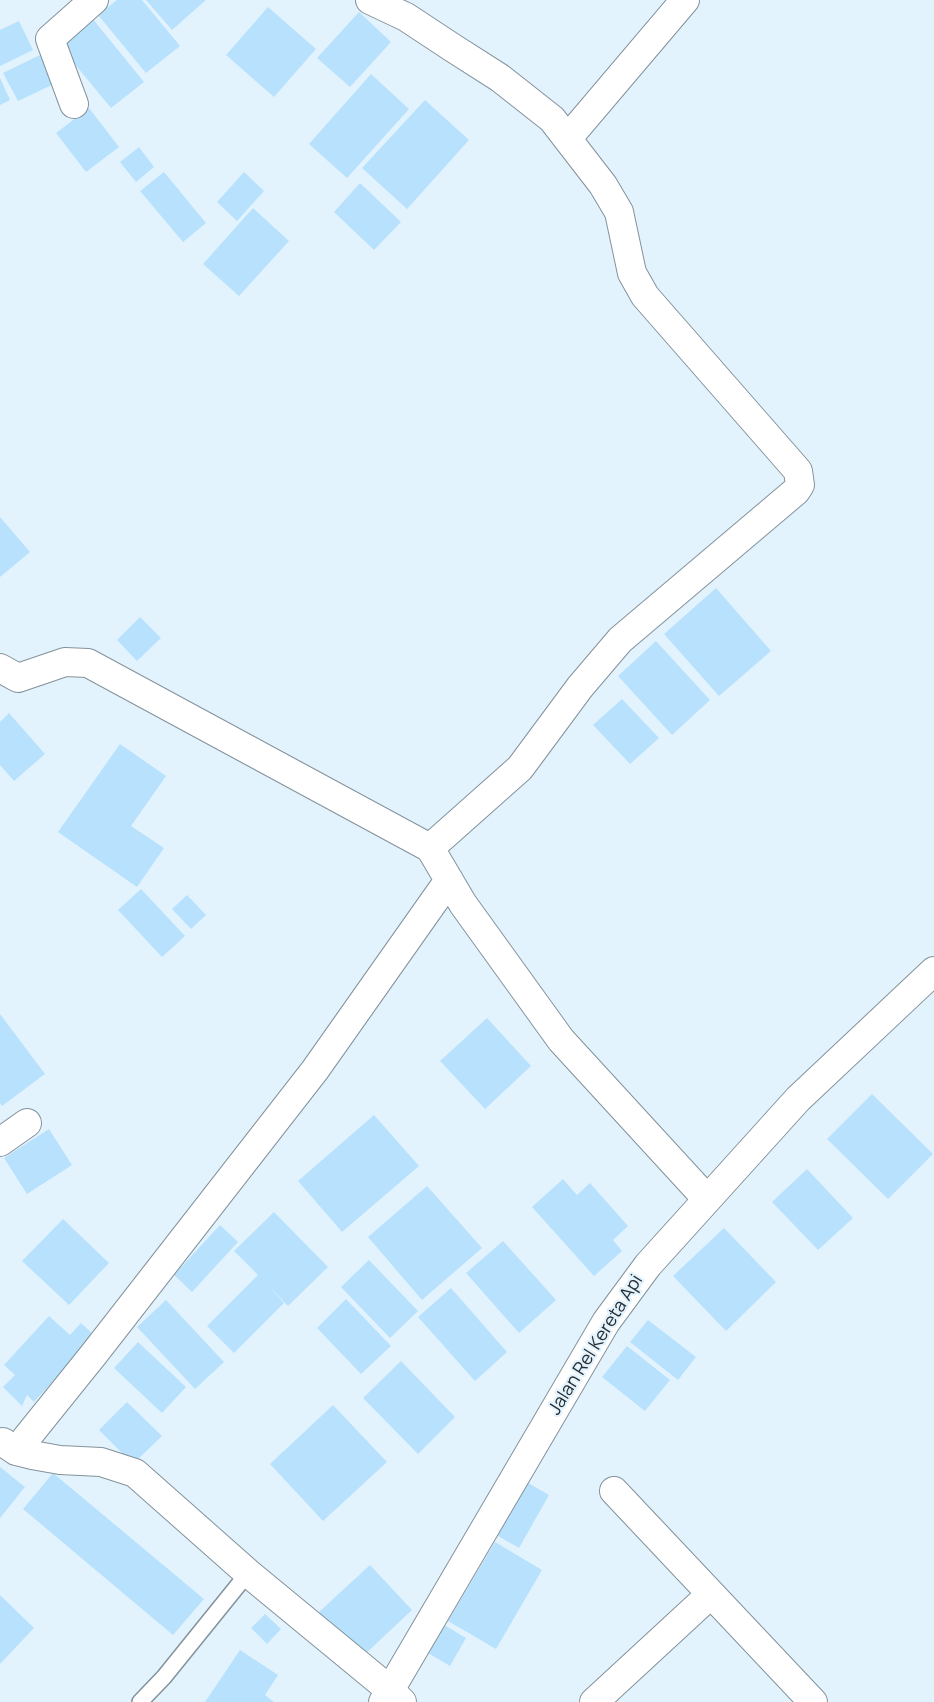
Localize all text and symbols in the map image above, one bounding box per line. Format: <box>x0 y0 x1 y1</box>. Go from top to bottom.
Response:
street label: Jalan Rel Kereta Api <box>544 1271 648 1419</box>

